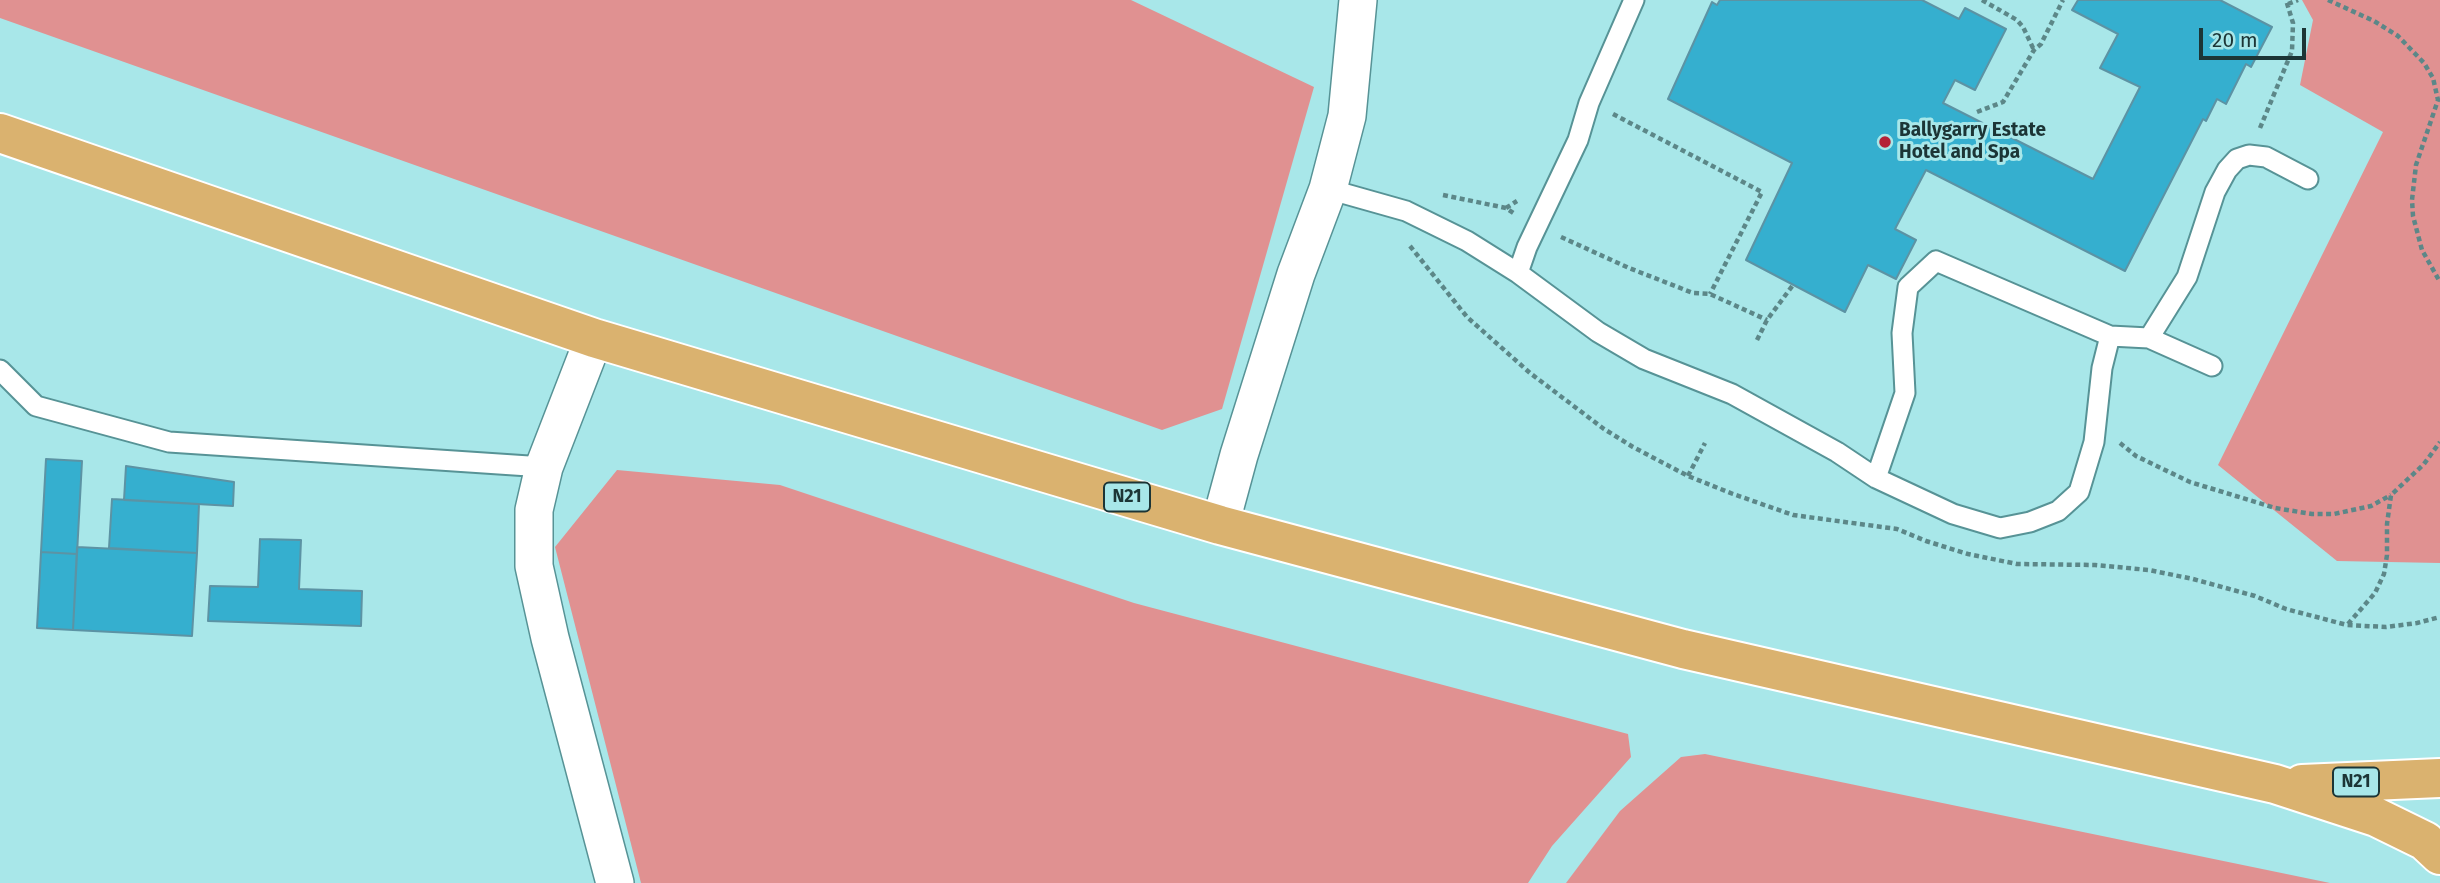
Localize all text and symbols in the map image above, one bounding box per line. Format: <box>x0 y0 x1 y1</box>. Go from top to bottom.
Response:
scale bar <box>2202 14 2309 58</box>
text: 20 m <box>2212 27 2258 53</box>
place label: Ballygarry Estate Hotel and Spa <box>1899 120 2046 164</box>
marker: Ballygarry Estate Hotel and Spa <box>1877 134 1893 150</box>
road number: N21 <box>1104 482 1150 512</box>
road number: N21 <box>2333 768 2379 796</box>

